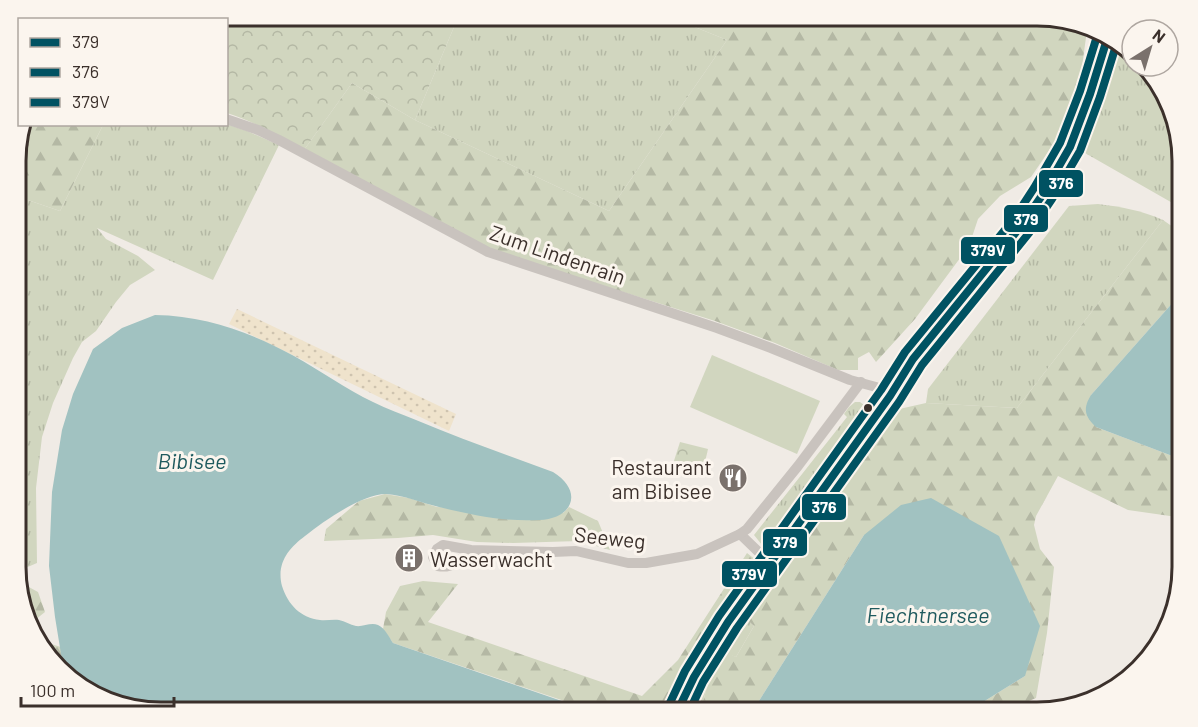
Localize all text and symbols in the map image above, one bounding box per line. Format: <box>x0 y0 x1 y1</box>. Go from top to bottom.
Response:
legend <box>18 18 228 126</box>
north arrow <box>1120 18 1180 78</box>
text: N <box>1149 25 1169 46</box>
text: 379 <box>72 30 99 52</box>
text: 376 <box>72 60 99 82</box>
text: 379V <box>72 90 110 112</box>
line badge: 376 <box>1038 169 1084 198</box>
text: 376 <box>1048 173 1074 192</box>
line badge: 379 <box>1003 204 1049 233</box>
text: 379 <box>1013 209 1039 228</box>
street label: Zum Lindenrain <box>487 219 629 289</box>
line badge: 379V <box>960 236 1016 265</box>
text: 379V <box>970 240 1006 259</box>
unlabelled marker <box>862 402 874 414</box>
water label: Bibisee <box>158 447 226 473</box>
place label: Restaurant am Bibisee <box>611 454 712 503</box>
restaurant icon: Restaurant am Bibisee <box>717 462 749 494</box>
line badge: 376 <box>801 493 847 521</box>
text: 376 <box>811 497 837 516</box>
street label: Seeweg <box>573 521 647 553</box>
line badge: 379 <box>762 528 808 557</box>
text: 379 <box>772 532 798 551</box>
building icon: Wasserwacht <box>393 542 425 574</box>
place label: Wasserwacht <box>430 546 553 571</box>
line badge: 379V <box>721 560 778 588</box>
text: 379V <box>731 564 767 583</box>
water label: Fiechtnersee <box>867 601 989 627</box>
scale bar <box>21 670 174 708</box>
text: 100 m <box>30 679 75 701</box>

